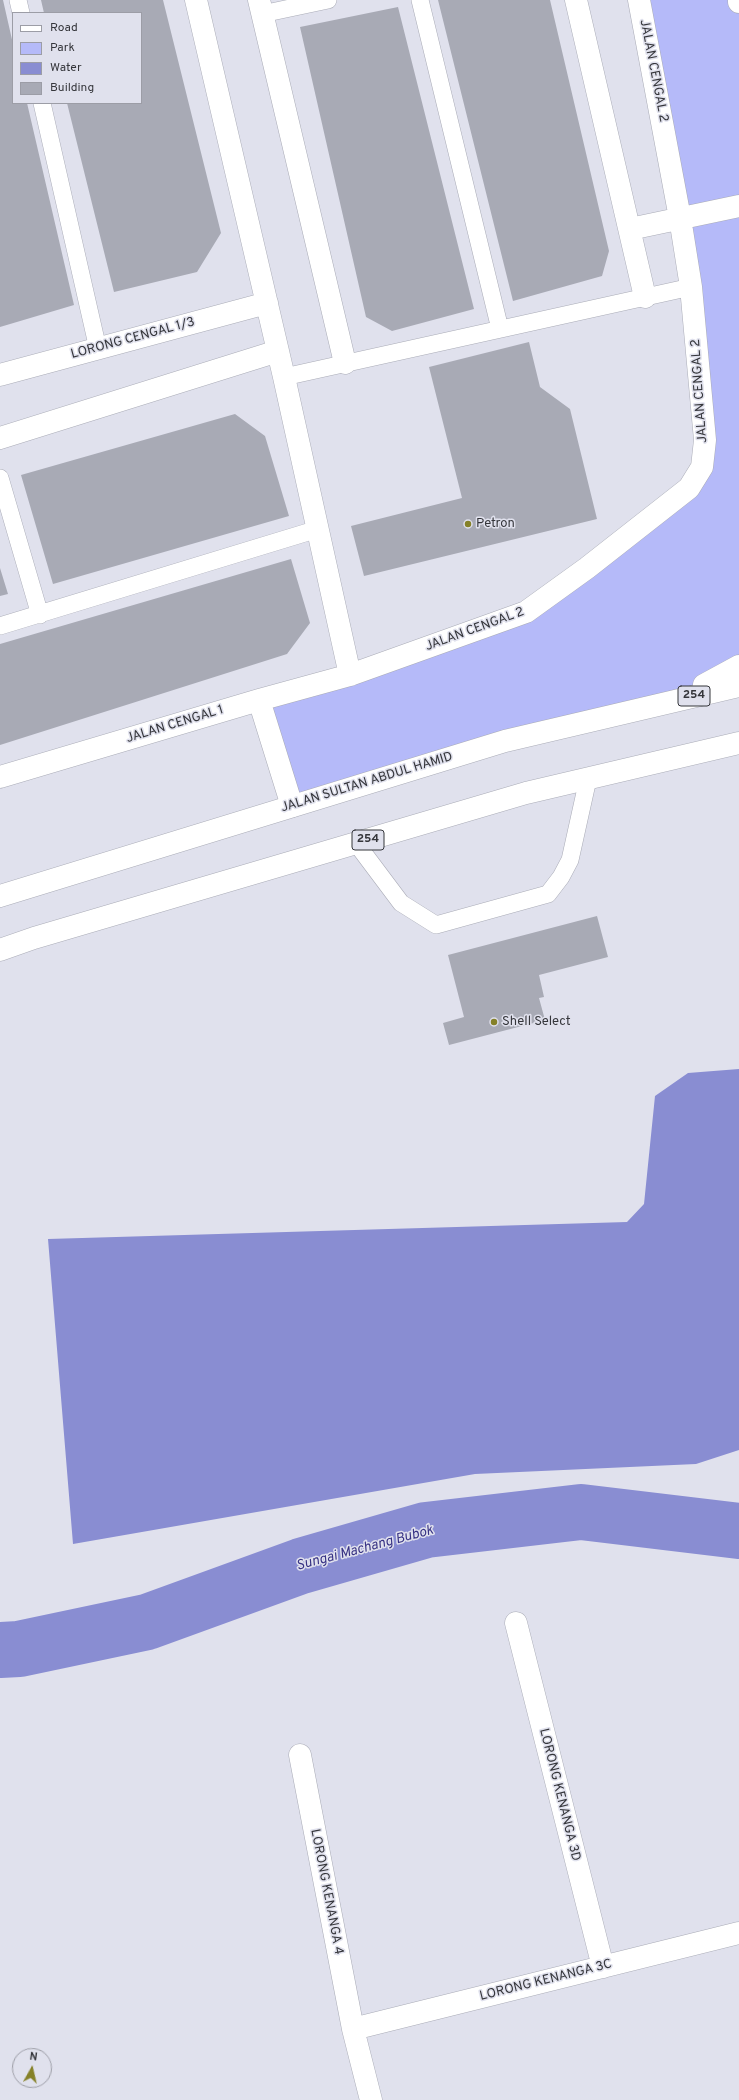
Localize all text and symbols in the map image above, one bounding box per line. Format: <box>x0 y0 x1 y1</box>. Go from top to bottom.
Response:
legend <box>12 12 142 104</box>
street label: JALAN CENGAL 2 <box>635 18 671 124</box>
text: Road <box>50 20 78 36</box>
text: Park <box>50 40 75 56</box>
text: Water <box>50 60 82 76</box>
text: Building <box>50 80 94 96</box>
street label: LORONG CENGAL 1/3 <box>69 315 197 363</box>
street label: JALAN CENGAL 2 <box>689 338 711 444</box>
place label: Petron <box>476 516 515 532</box>
marker: Petron <box>463 519 473 529</box>
street label: JALAN CENGAL 2 <box>423 605 527 655</box>
road number: 254 <box>678 686 710 706</box>
street label: JALAN CENGAL 1 <box>124 703 226 747</box>
street label: JALAN SULTAN ABDUL HAMID <box>279 749 455 817</box>
road number: 254 <box>352 830 384 850</box>
place label: Shell Select <box>502 1014 571 1030</box>
marker: Shell Select <box>489 1017 499 1027</box>
water label: Sungai Machang Bubok <box>295 1523 435 1575</box>
street label: LORONG KENANGA 3D <box>535 1727 583 1863</box>
street label: LORONG KENANGA 4 <box>306 1828 346 1956</box>
street label: LORONG KENANGA 3C <box>478 1957 614 2005</box>
north arrow <box>12 2048 52 2088</box>
text: N <box>29 2050 38 2065</box>

